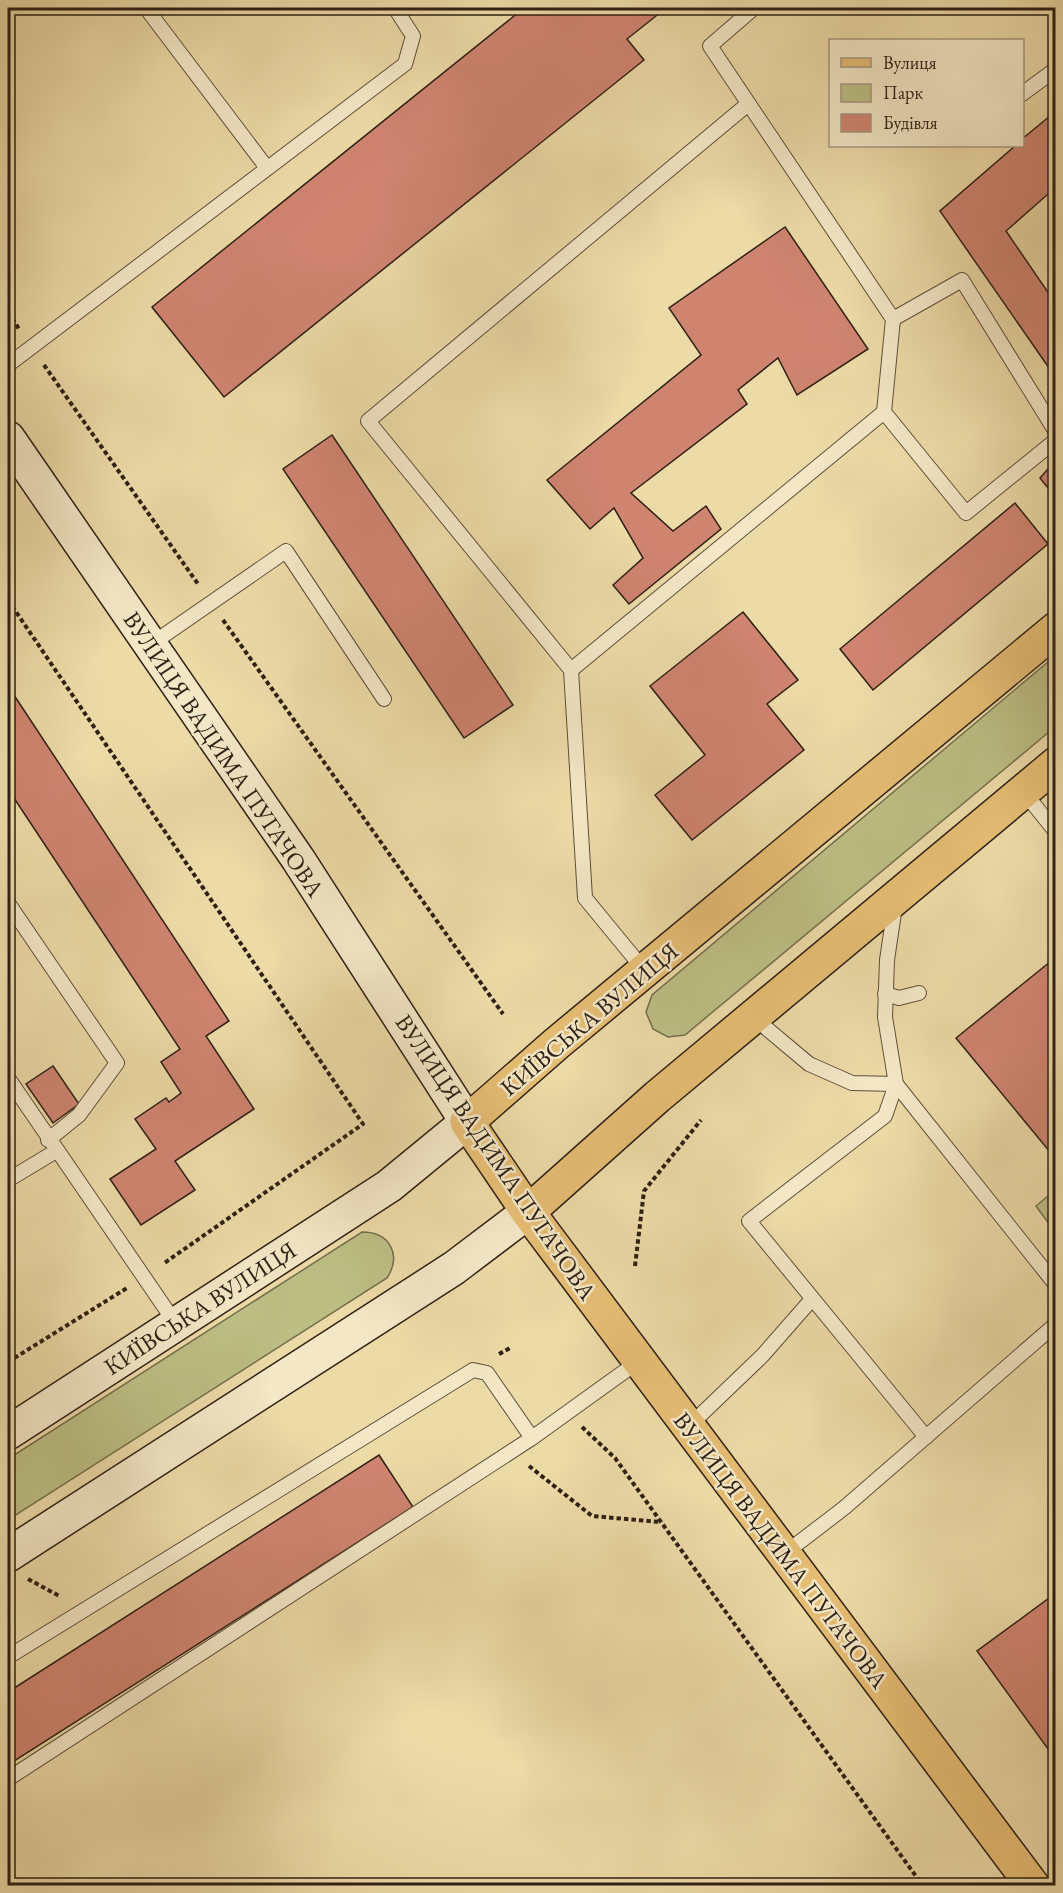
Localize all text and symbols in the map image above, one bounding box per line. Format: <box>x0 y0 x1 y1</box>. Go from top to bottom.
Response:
legend <box>829 39 1024 147</box>
text: Вулиця <box>883 51 936 74</box>
text: Парк <box>883 81 923 104</box>
text: Будівля <box>883 111 938 134</box>
street label: ВУЛИЦЯ ВАДИМА ПУГАЧОВА <box>117 605 332 903</box>
street label: КИЇВСЬКА ВУЛИЦЯ <box>494 935 684 1103</box>
street label: ВУЛИЦЯ ВАДИМА ПУГАЧОВА <box>389 1008 604 1306</box>
street label: КИЇВСЬКА ВУЛИЦЯ <box>98 1234 302 1382</box>
street label: ВУЛИЦЯ ВАДИМА ПУГАЧОВА <box>667 1406 895 1695</box>

